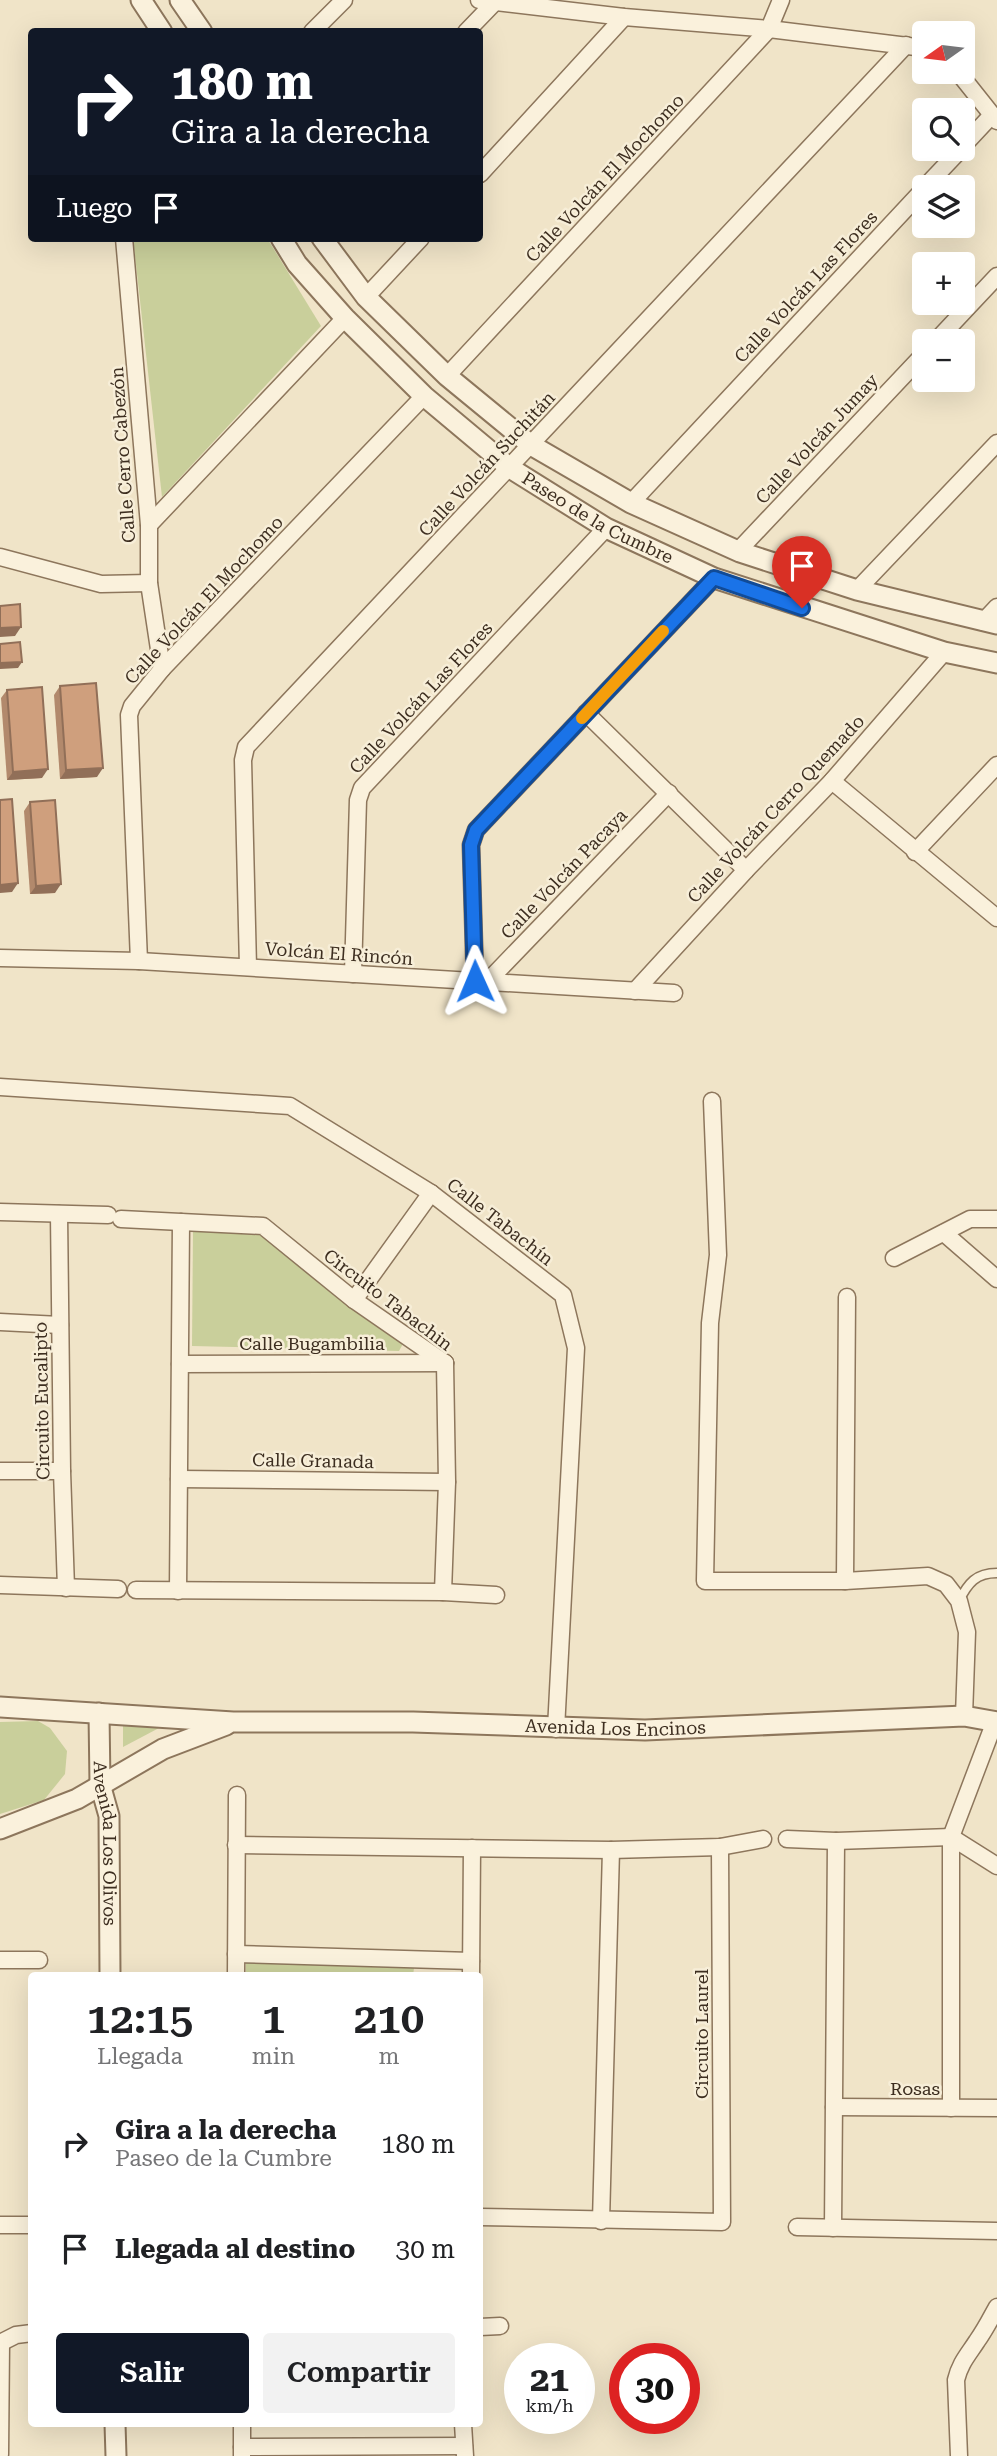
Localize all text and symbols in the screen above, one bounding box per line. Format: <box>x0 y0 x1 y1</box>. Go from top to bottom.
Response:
north arrow <box>912 21 975 84</box>
map controls <box>912 21 975 392</box>
text: 180 m <box>171 54 313 111</box>
icon: right <box>56 56 147 147</box>
street label: Calle Volcán El Mochomo <box>521 89 688 266</box>
button: search <box>912 98 975 161</box>
text: Gira a la derecha <box>171 113 430 151</box>
button: layers <box>912 175 975 238</box>
icon: arrive <box>147 189 185 227</box>
text: Luego <box>56 193 133 223</box>
street label: Calle Volcán Las Flores <box>730 206 881 367</box>
button: + <box>912 252 975 315</box>
button: − <box>912 329 975 392</box>
street label: Calle Cerro Cabezón <box>106 366 139 544</box>
street label: Calle Volcán Jumay <box>751 369 882 508</box>
street label: Calle Volcán Suchitán <box>414 387 559 540</box>
street label: Paseo de la Cumbre <box>518 467 677 568</box>
street label: Calle Volcán El Mochomo <box>120 511 287 688</box>
pin <box>772 536 832 608</box>
icon: arrive <box>783 547 821 585</box>
street label: Calle Volcán Las Flores <box>345 617 496 778</box>
street label: Calle Volcán Cerro Quemado <box>683 710 868 907</box>
street label: Calle Volcán Pacaya <box>496 804 631 943</box>
street label: Volcán El Rincón <box>264 938 414 969</box>
position arrow <box>438 944 512 1018</box>
street label: Calle Tabachín <box>443 1174 558 1270</box>
street label: Circuito Tabachin <box>320 1244 457 1355</box>
street label: Circuito Eucalipto <box>30 1322 53 1480</box>
street label: Calle Bugambilia <box>239 1333 385 1354</box>
street label: Calle Granada <box>252 1449 374 1472</box>
street label: Avenida Los Encinos <box>525 1715 706 1740</box>
street label: Avenida Los Olivos <box>90 1761 121 1926</box>
street label: Circuito Laurel <box>691 1969 712 2099</box>
text: 12:15 <box>87 1994 193 2043</box>
text: 1 <box>262 1994 285 2043</box>
text: 210 <box>354 1994 424 2043</box>
text: Llegada <box>97 2043 183 2070</box>
text: min <box>252 2043 295 2070</box>
text: m <box>378 2043 399 2070</box>
street label: Rosas <box>890 2078 940 2099</box>
text: Gira a la derecha <box>115 2115 336 2145</box>
icon: right <box>56 2125 94 2163</box>
text: 180 m <box>381 2129 455 2159</box>
text: Paseo de la Cumbre <box>115 2145 332 2172</box>
icon: arrive <box>56 2230 94 2268</box>
text: Llegada al destino <box>115 2234 355 2264</box>
text: 30 m <box>396 2234 455 2264</box>
button: Salir <box>56 2333 249 2413</box>
button: Compartir <box>263 2333 455 2413</box>
speed limit sign: 30 <box>609 2343 700 2434</box>
text: 21 <box>530 2359 569 2400</box>
text: km/h <box>525 2395 574 2416</box>

